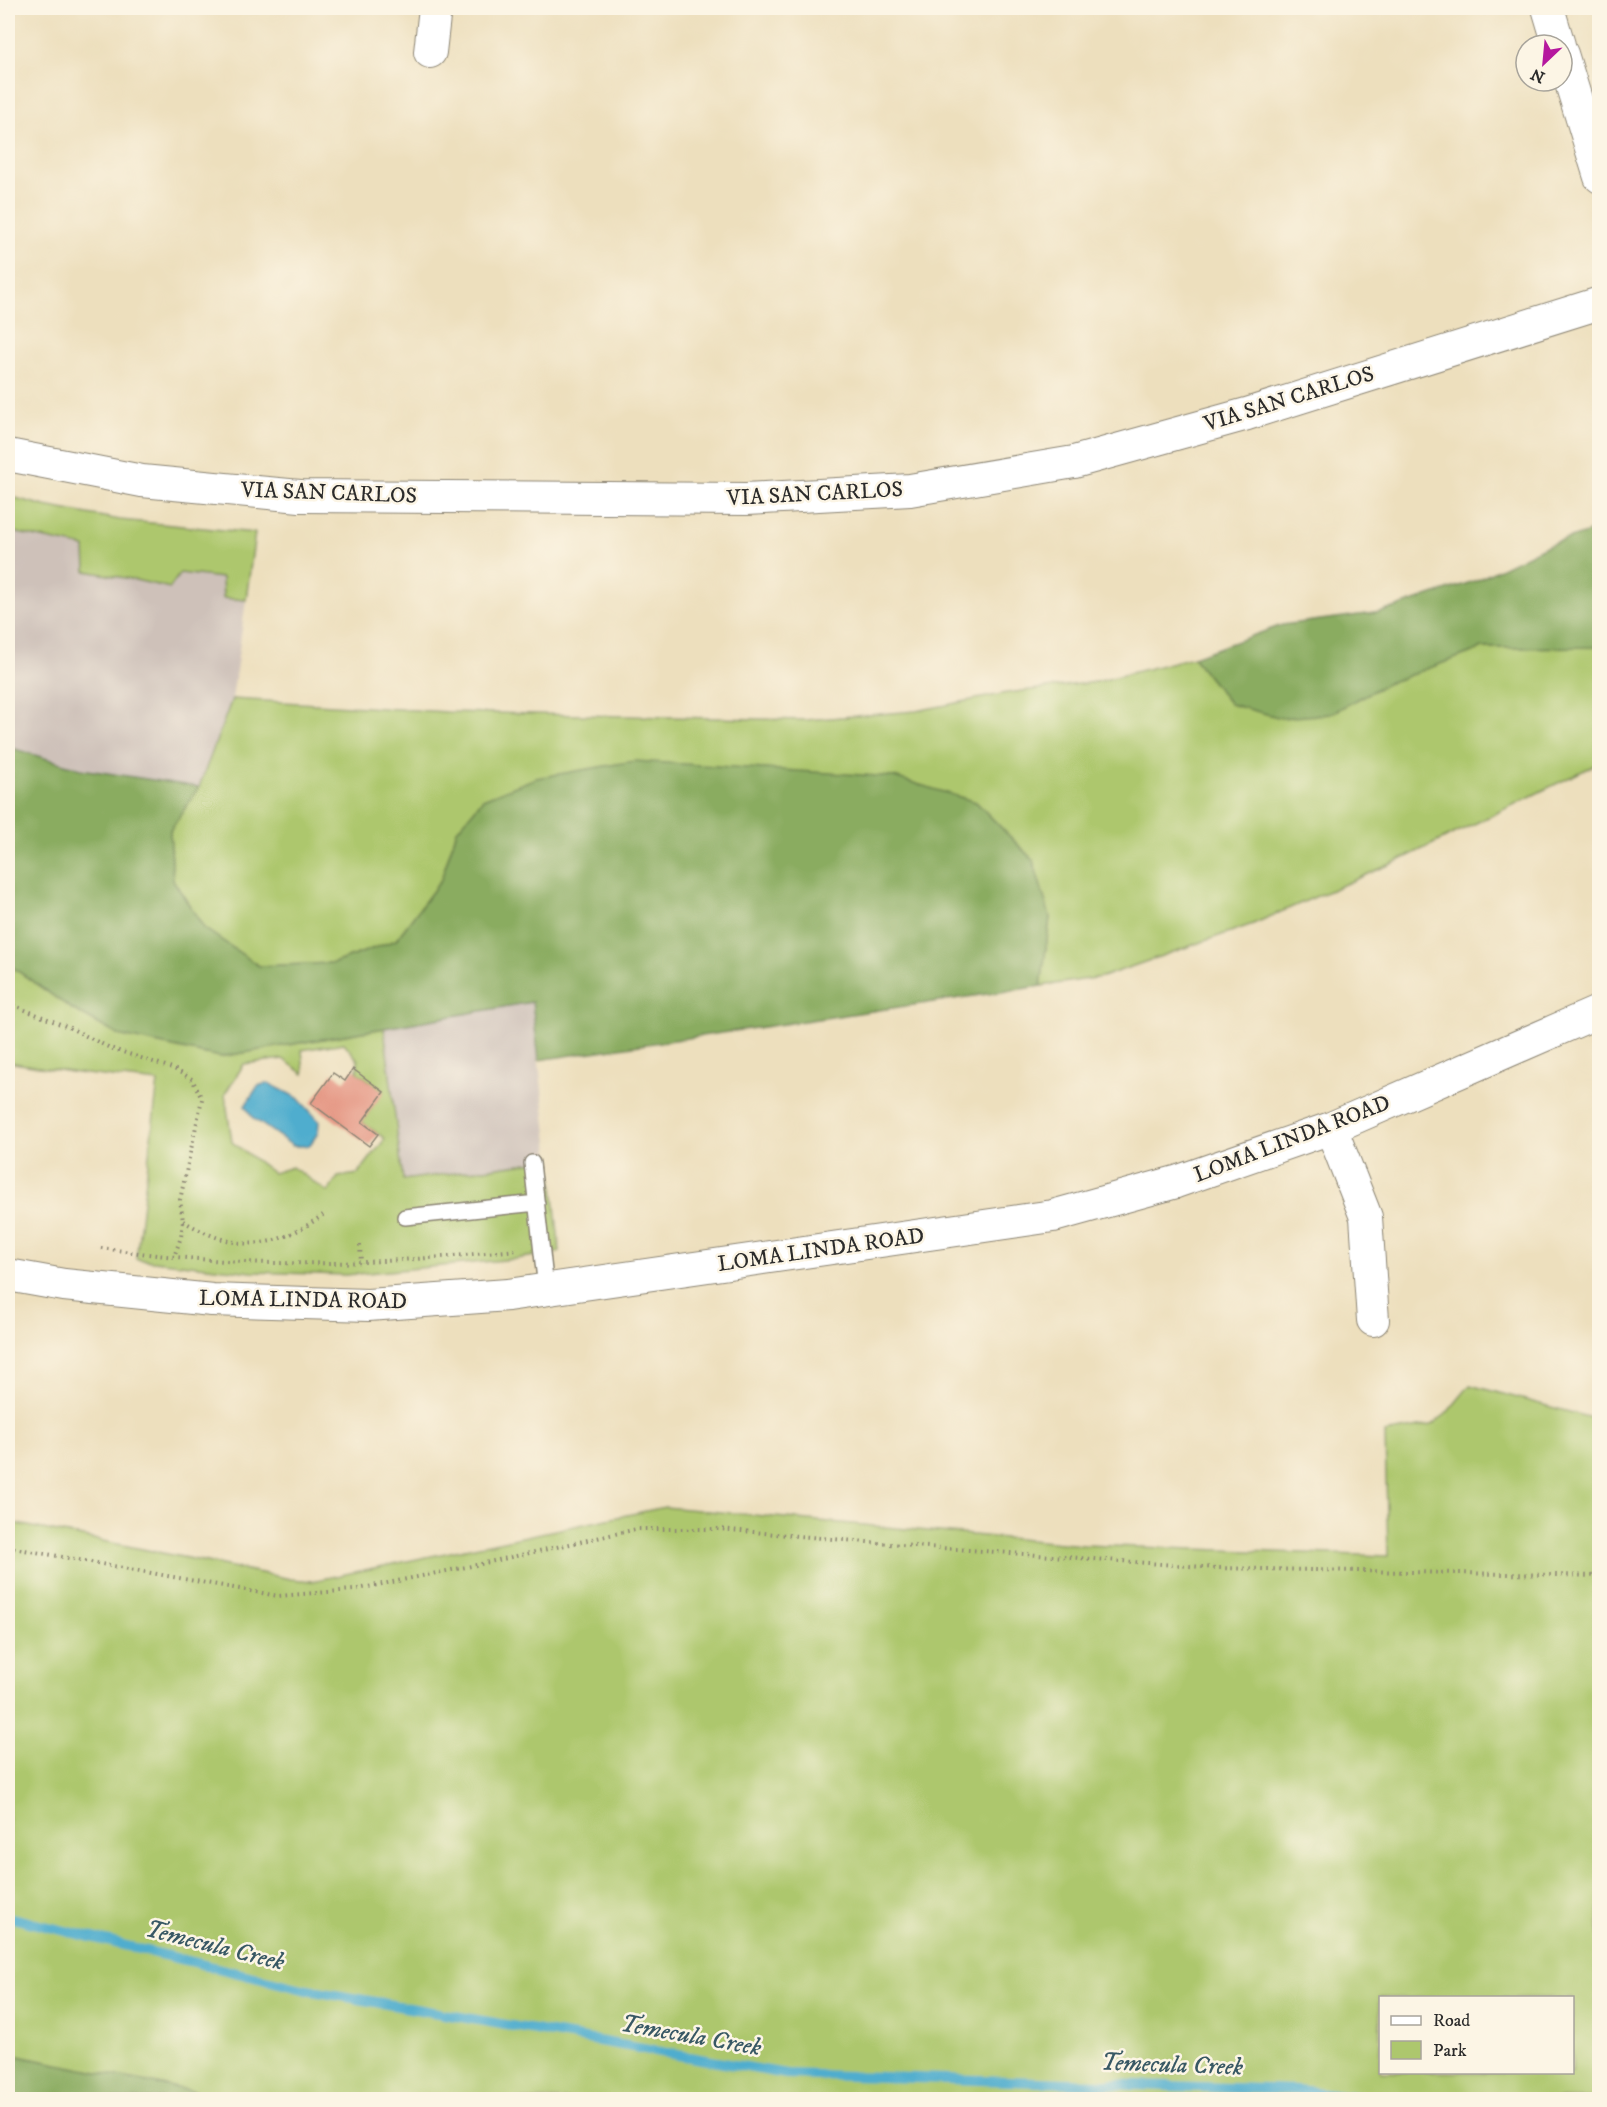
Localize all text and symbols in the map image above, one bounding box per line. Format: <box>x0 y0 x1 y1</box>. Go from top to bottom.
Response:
north arrow <box>1514 33 1574 93</box>
text: N <box>1528 64 1548 87</box>
street label: VIA SAN CARLOS <box>1200 360 1377 438</box>
street label: VIA SAN CARLOS <box>239 476 418 510</box>
street label: VIA SAN CARLOS <box>725 476 904 512</box>
street label: LOMA LINDA ROAD <box>1190 1089 1394 1189</box>
street label: LOMA LINDA ROAD <box>716 1222 926 1278</box>
street label: LOMA LINDA ROAD <box>199 1285 407 1315</box>
water label: Temecula Creek <box>142 1914 288 1978</box>
legend <box>1379 1996 1574 2074</box>
water label: Temecula Creek <box>618 2009 764 2063</box>
text: Road <box>1433 2010 1470 2032</box>
text: Park <box>1433 2040 1467 2062</box>
water label: Temecula Creek <box>1100 2048 1244 2082</box>

